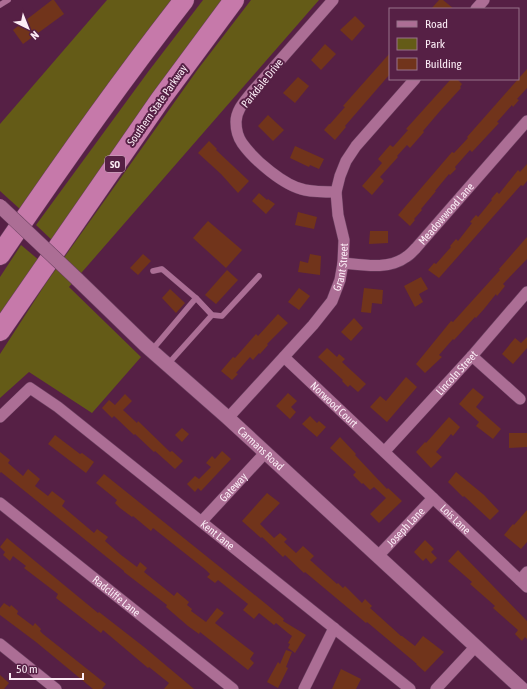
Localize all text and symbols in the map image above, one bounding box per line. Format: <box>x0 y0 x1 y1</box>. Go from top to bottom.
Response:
north arrow <box>8 8 48 48</box>
legend <box>389 8 519 80</box>
text: Road <box>425 17 448 31</box>
text: N <box>28 29 41 42</box>
text: Park <box>425 37 446 51</box>
street label: Parkdale Drive <box>239 56 285 110</box>
text: Building <box>425 57 463 71</box>
street label: Southern State Parkway <box>125 62 190 148</box>
road number: SO <box>105 156 125 172</box>
street label: Meadowwood Lane <box>416 180 476 247</box>
street label: Grant Street <box>330 243 350 293</box>
street label: Lincoln Street <box>433 348 480 397</box>
street label: Norwood Court <box>308 379 360 429</box>
street label: Carmans Road <box>235 424 286 472</box>
street label: Gateway <box>217 470 250 504</box>
street label: Lois Lane <box>438 502 473 536</box>
street label: Joseph Lane <box>384 505 427 549</box>
street label: Kent Lane <box>198 518 237 552</box>
street label: Radcliffe Lane <box>90 573 143 619</box>
scale bar <box>10 655 83 681</box>
text: 50 m <box>16 662 38 676</box>

